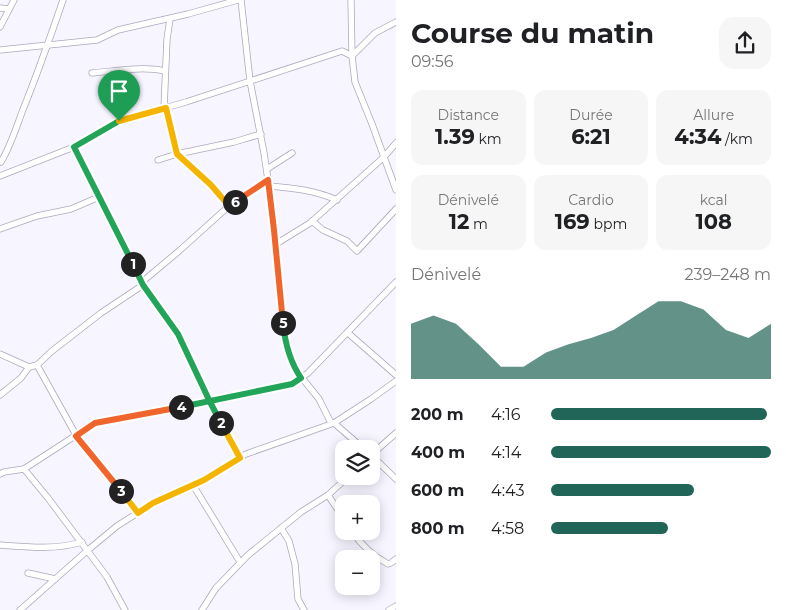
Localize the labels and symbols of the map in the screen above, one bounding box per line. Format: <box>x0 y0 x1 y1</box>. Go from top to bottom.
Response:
pin <box>98 70 140 121</box>
pin: 6 <box>222 190 248 214</box>
pin: 1 <box>120 252 146 276</box>
pin: 5 <box>270 310 296 336</box>
pin: 4 <box>168 394 194 420</box>
pin: 2 <box>208 410 234 436</box>
pin: 3 <box>108 478 134 504</box>

